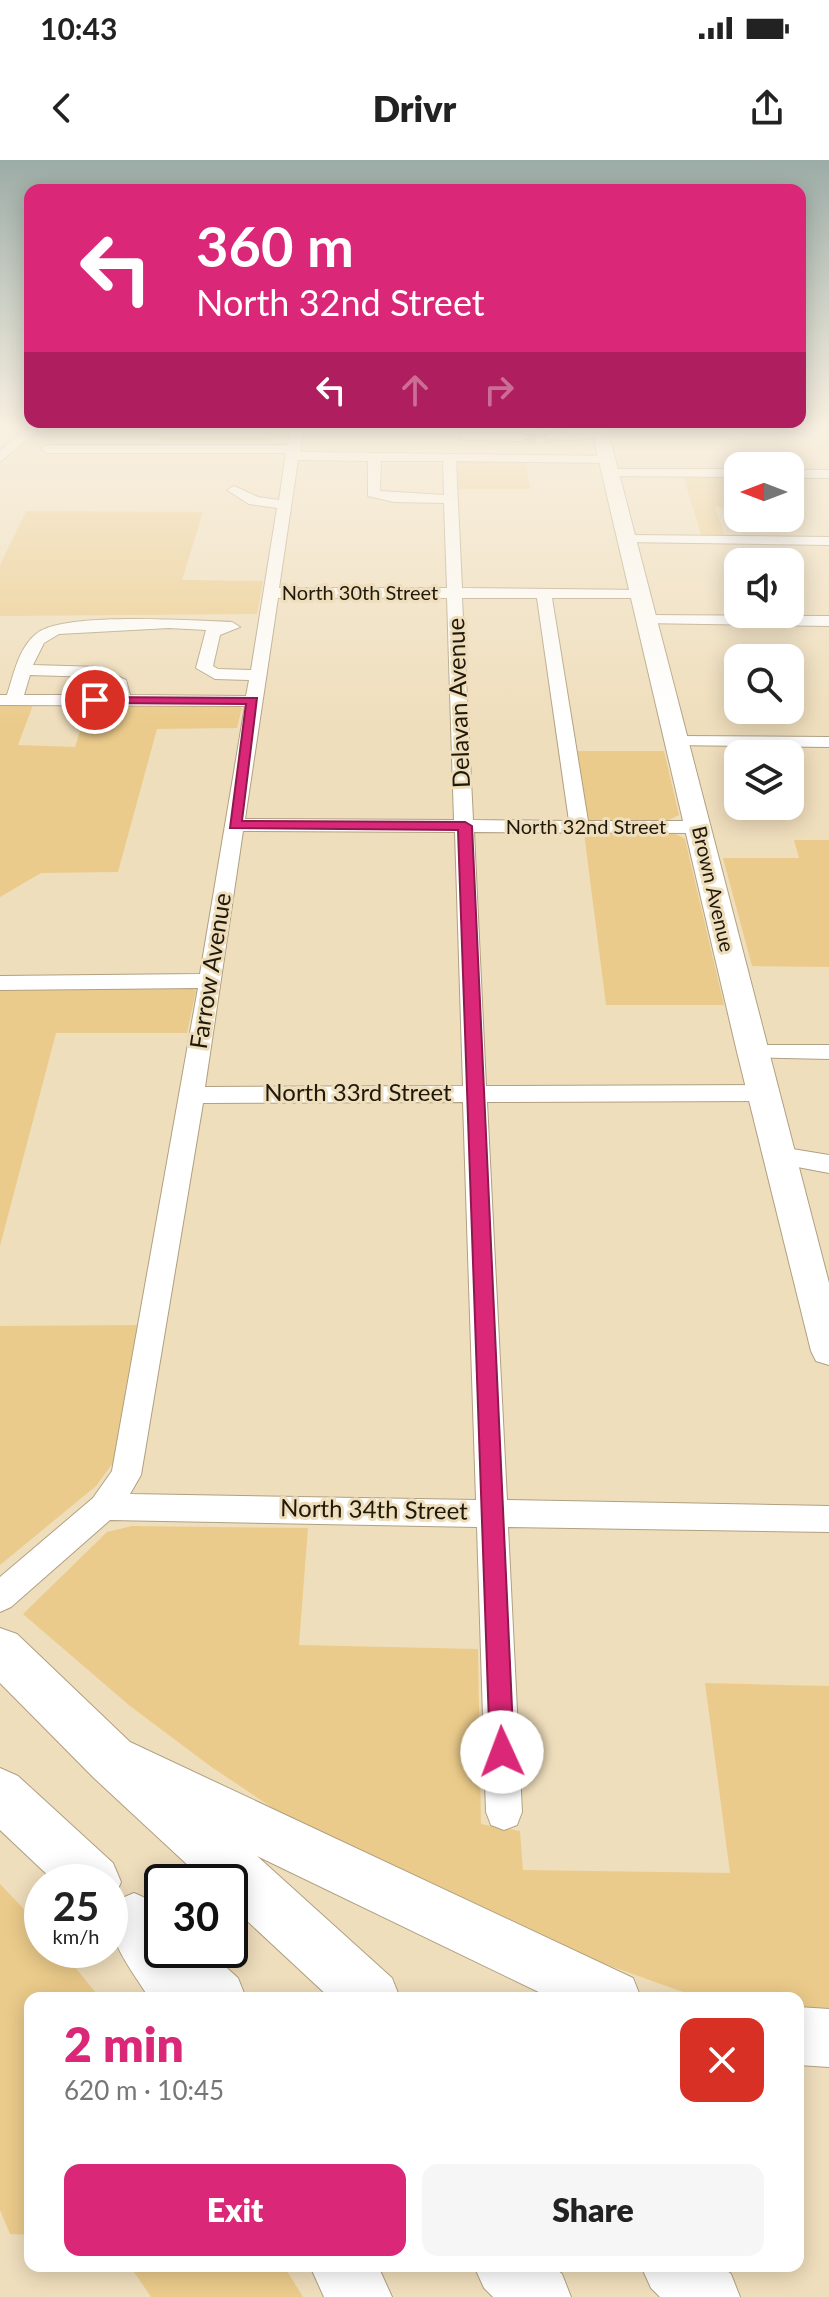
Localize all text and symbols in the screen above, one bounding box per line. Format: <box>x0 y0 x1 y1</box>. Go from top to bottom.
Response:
text: 10:43 <box>40 10 117 46</box>
icon: back <box>40 86 84 130</box>
text: Drivr <box>373 86 456 130</box>
icon: share <box>745 86 789 130</box>
text: 360 m <box>196 212 354 279</box>
icon: left <box>64 216 168 320</box>
text: North 32nd Street <box>196 280 485 324</box>
icon: left <box>309 368 353 412</box>
icon: ahead <box>393 368 437 412</box>
icon: right <box>477 368 521 412</box>
north arrow <box>724 452 804 532</box>
map controls <box>724 452 804 820</box>
button: sound <box>724 548 804 628</box>
street label: North 30th Street <box>282 580 438 604</box>
street label: Delavan Avenue <box>440 617 475 789</box>
button: search <box>724 644 804 724</box>
pin <box>61 666 129 734</box>
icon: arrive <box>73 678 117 722</box>
button: layers <box>724 740 804 820</box>
street label: North 32nd Street <box>506 814 666 838</box>
street label: Brown Avenue <box>688 824 740 954</box>
street label: Farrow Avenue <box>183 891 236 1051</box>
street label: North 33rd Street <box>264 1077 452 1106</box>
street label: North 34th Street <box>280 1492 468 1525</box>
position arrow <box>460 1710 544 1794</box>
speed limit sign: 30 <box>144 1864 248 1968</box>
text: 25 <box>53 1882 99 1930</box>
text: km/h <box>53 1924 99 1948</box>
text: 2 min <box>64 2015 184 2072</box>
button: close <box>680 2018 764 2102</box>
text: 620 m · 10:45 <box>64 2074 224 2106</box>
button: Exit <box>64 2164 406 2256</box>
button: Share <box>422 2164 764 2256</box>

